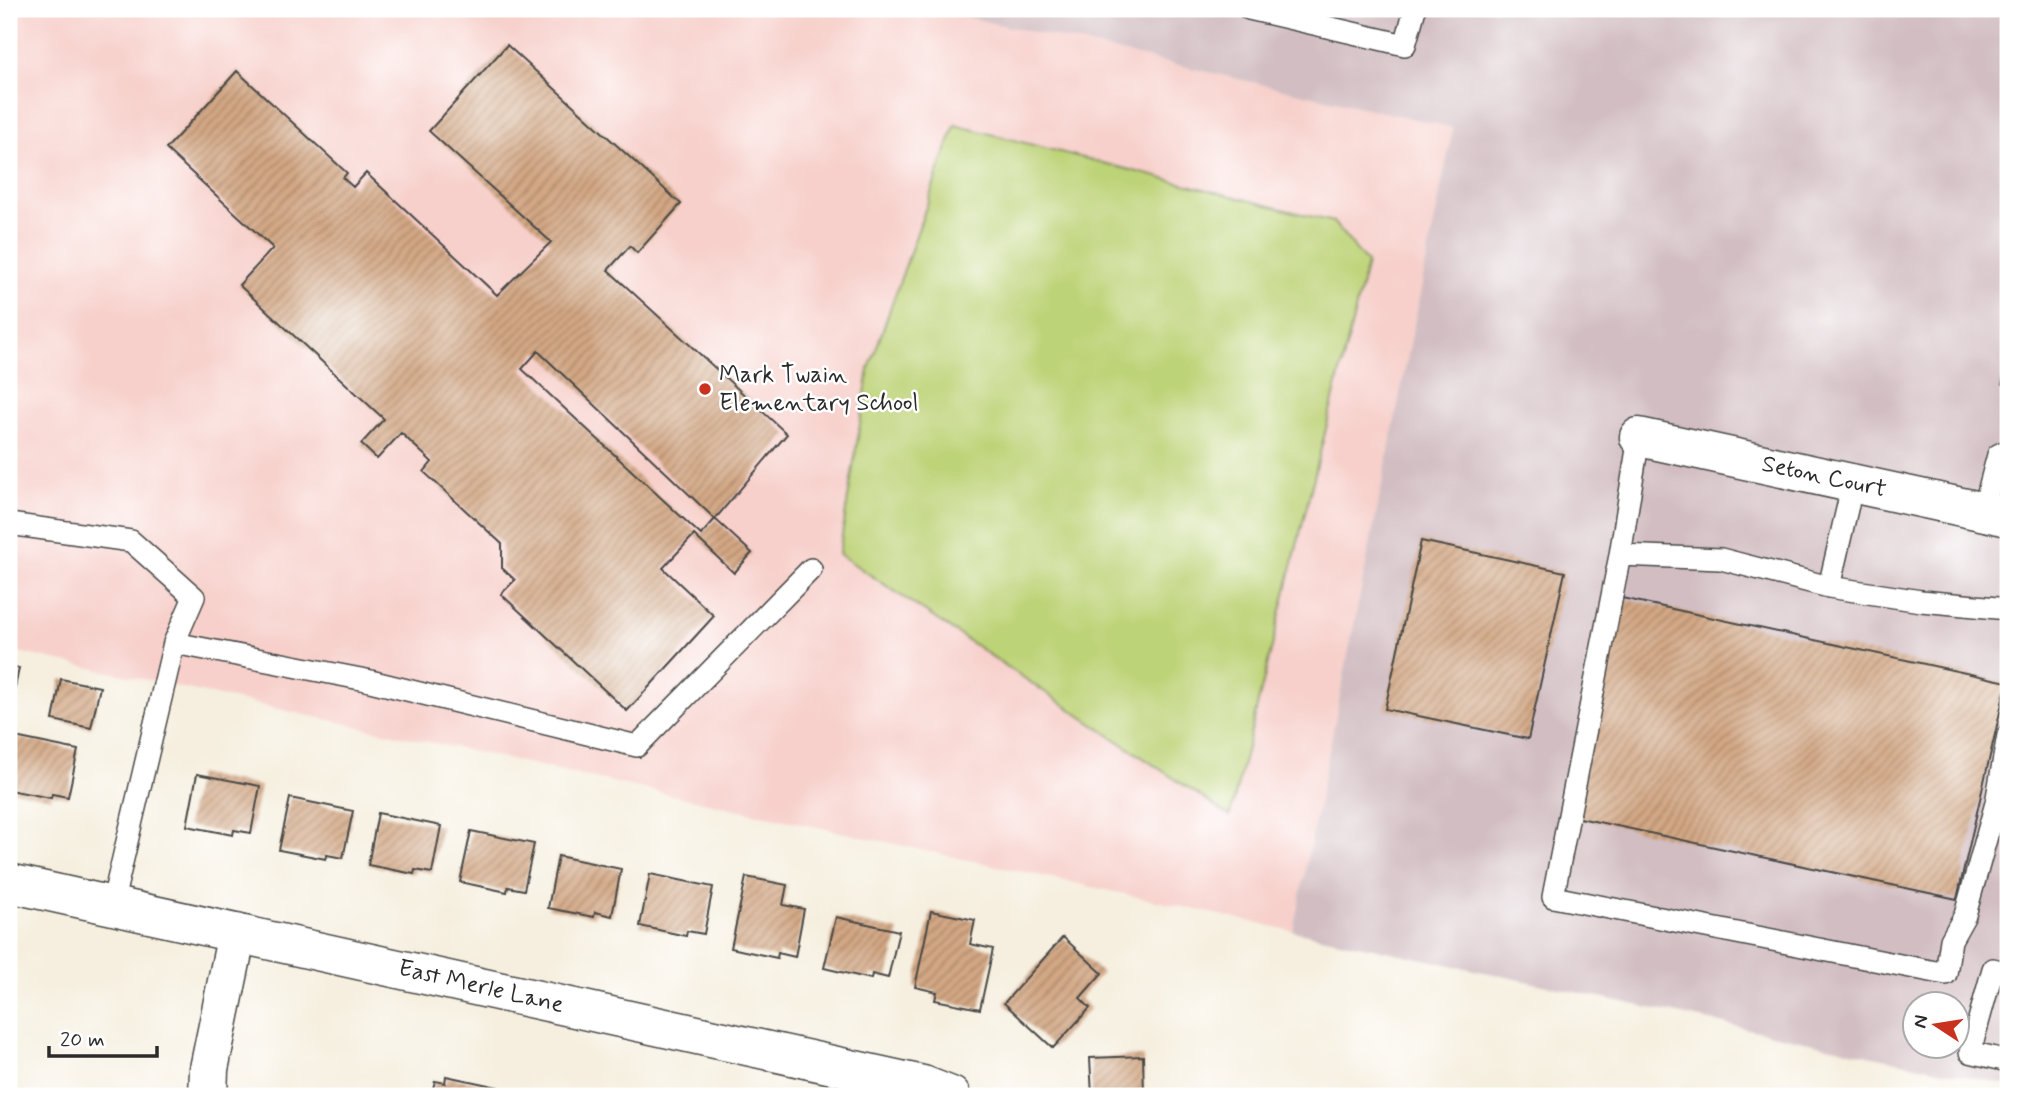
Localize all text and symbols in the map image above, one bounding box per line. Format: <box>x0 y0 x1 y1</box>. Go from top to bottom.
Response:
place label: Mark Twain Elementary School <box>719 360 918 419</box>
marker: Mark Twain Elementary School <box>697 381 713 397</box>
street label: Seton Court <box>1759 449 1889 505</box>
street label: East Merle Lane <box>395 953 567 1021</box>
north arrow <box>1902 990 1972 1060</box>
text: N <box>1907 1013 1934 1031</box>
scale bar <box>49 1014 158 1058</box>
text: 20 m <box>60 1026 105 1054</box>

